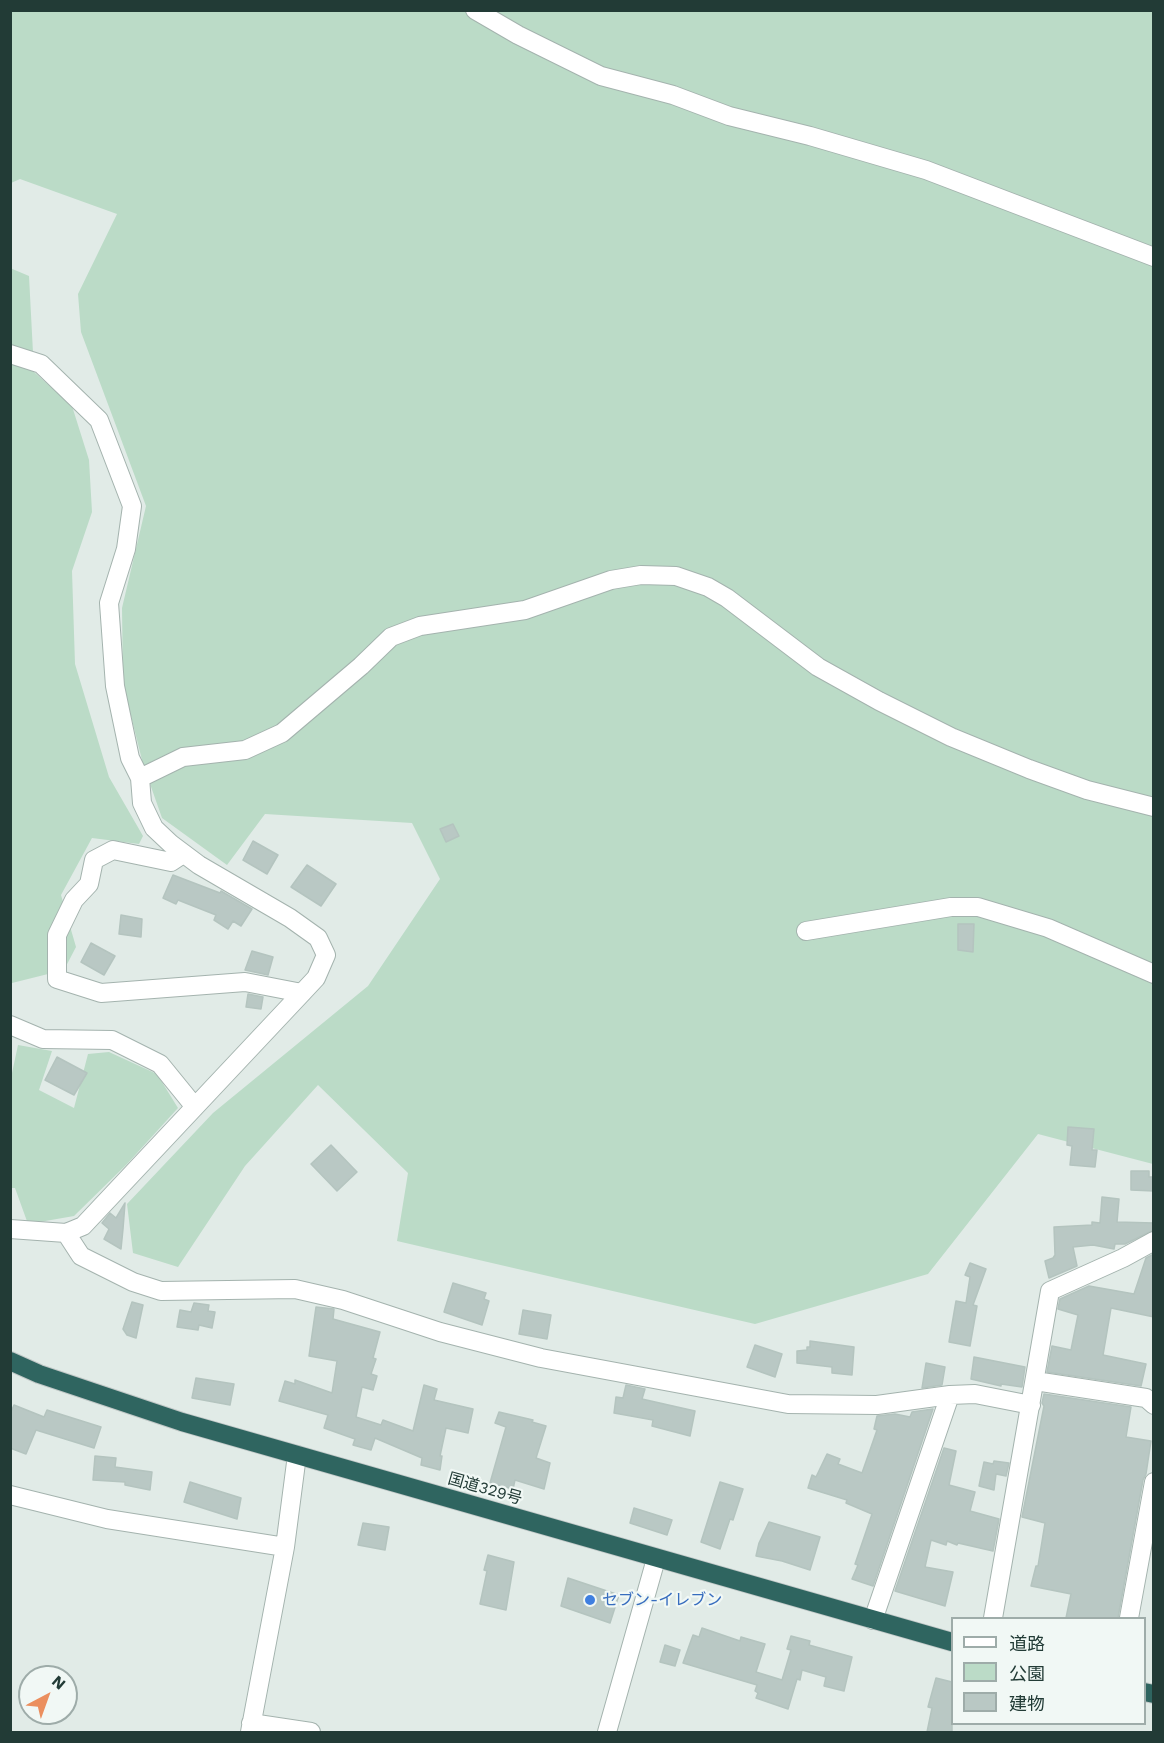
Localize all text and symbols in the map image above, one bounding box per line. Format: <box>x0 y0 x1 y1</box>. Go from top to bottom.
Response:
street label: 国道329号 <box>446 1469 524 1509</box>
place label: セブン-イレブン <box>602 1590 722 1610</box>
marker: セブン-イレブン <box>583 1593 597 1607</box>
legend <box>951 1617 1146 1725</box>
text: 道路 <box>1009 1633 1045 1654</box>
text: 公園 <box>1009 1663 1045 1684</box>
north arrow <box>18 1665 78 1725</box>
text: N <box>48 1671 70 1694</box>
text: 建物 <box>1009 1693 1045 1714</box>

